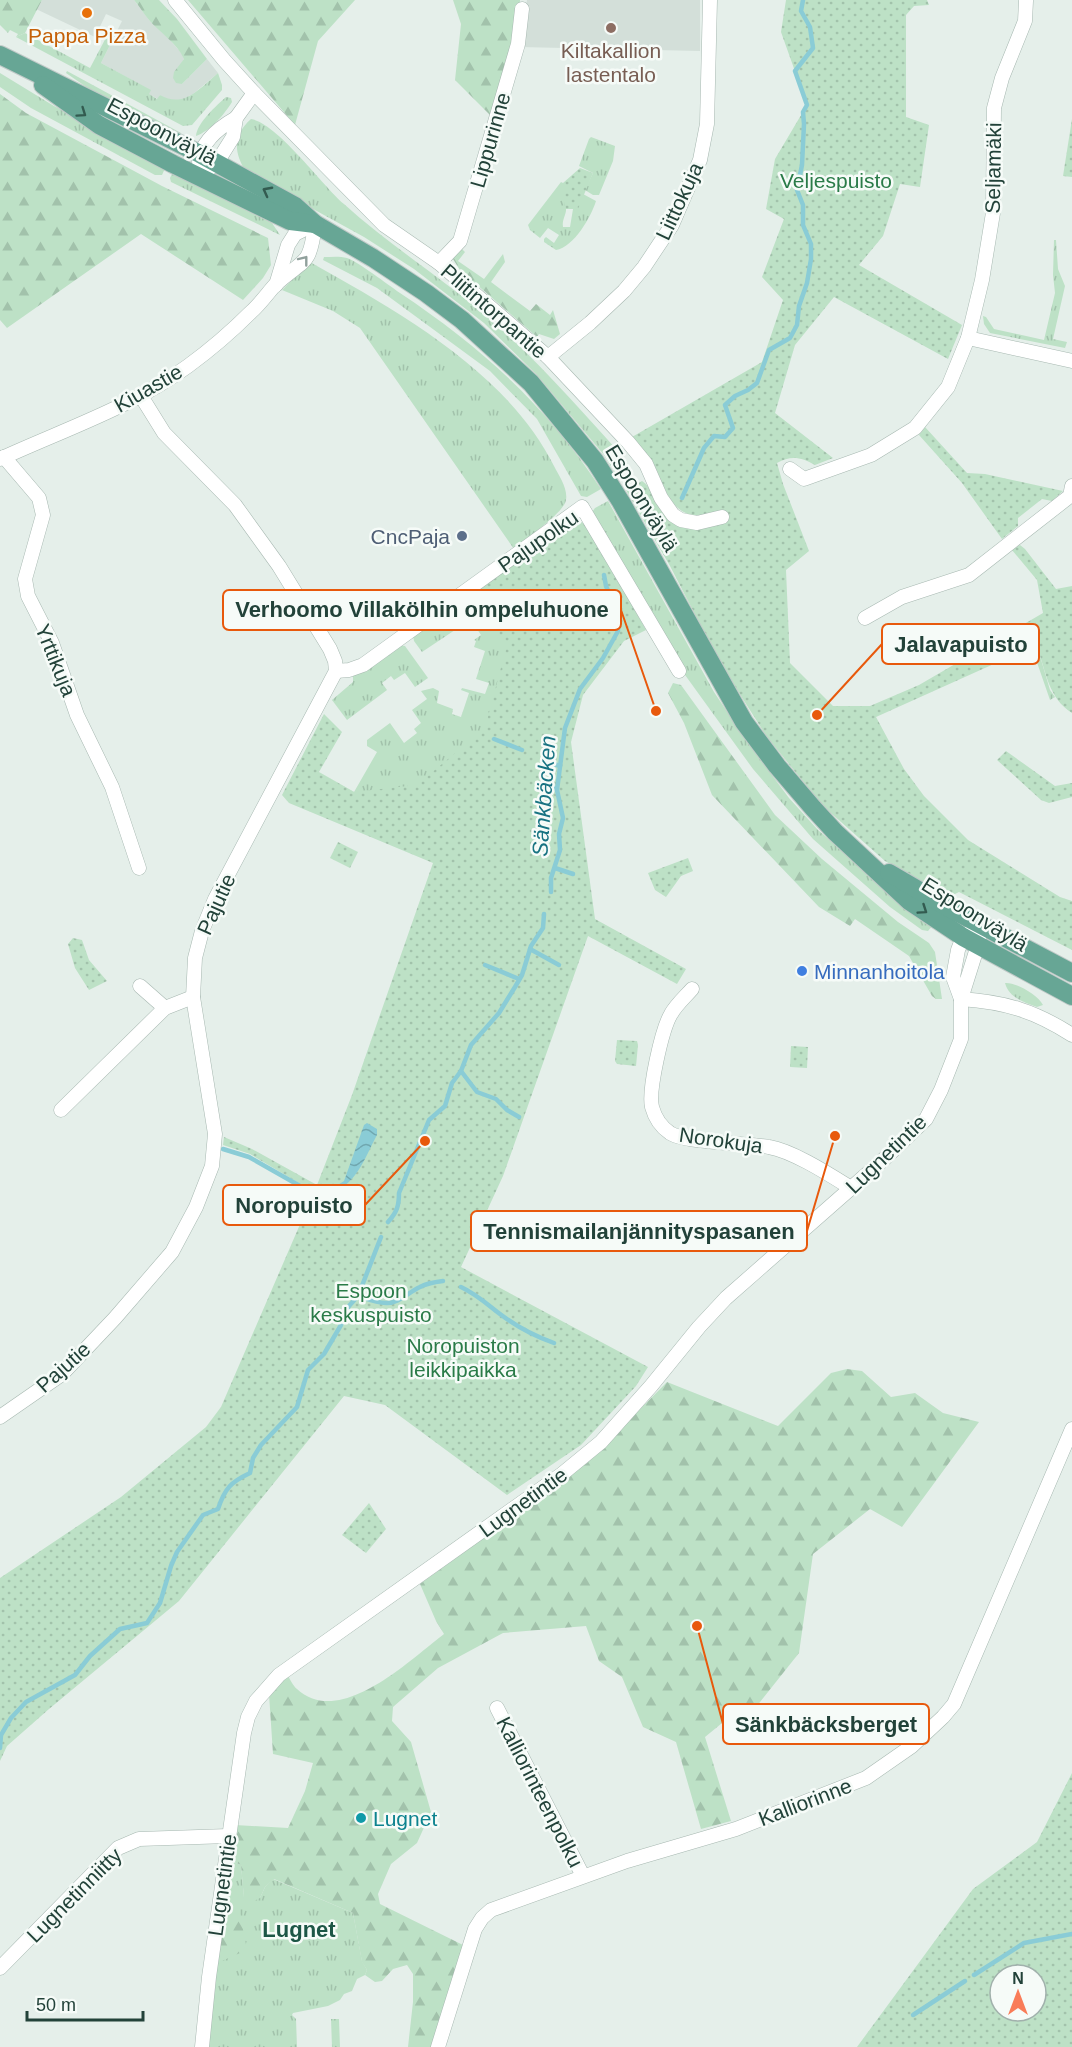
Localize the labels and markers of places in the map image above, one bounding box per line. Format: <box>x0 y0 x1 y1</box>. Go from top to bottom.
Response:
marker: Pappa Pizza <box>80 6 94 20</box>
marker: Kiltakallion lastentalo <box>604 21 618 35</box>
place label: Pappa Pizza <box>28 24 146 47</box>
place label: Kiltakallion lastentalo <box>561 39 661 86</box>
place label: CncPaja <box>371 525 450 548</box>
marker: CncPaja <box>455 529 469 543</box>
callout: Verhoomo Villakölhin ompeluhuone <box>223 590 621 630</box>
callout: Jalavapuisto <box>882 624 1039 664</box>
place label: Minnanhoitola <box>814 960 945 983</box>
marker: Minnanhoitola <box>795 964 809 978</box>
callout: Noropuisto <box>223 1185 365 1225</box>
callout: Tennismailanjännityspasanen <box>471 1211 807 1251</box>
callout: Sänkbäcksberget <box>723 1704 929 1744</box>
place label: Lugnet <box>373 1807 437 1830</box>
marker: Lugnet <box>354 1811 368 1825</box>

